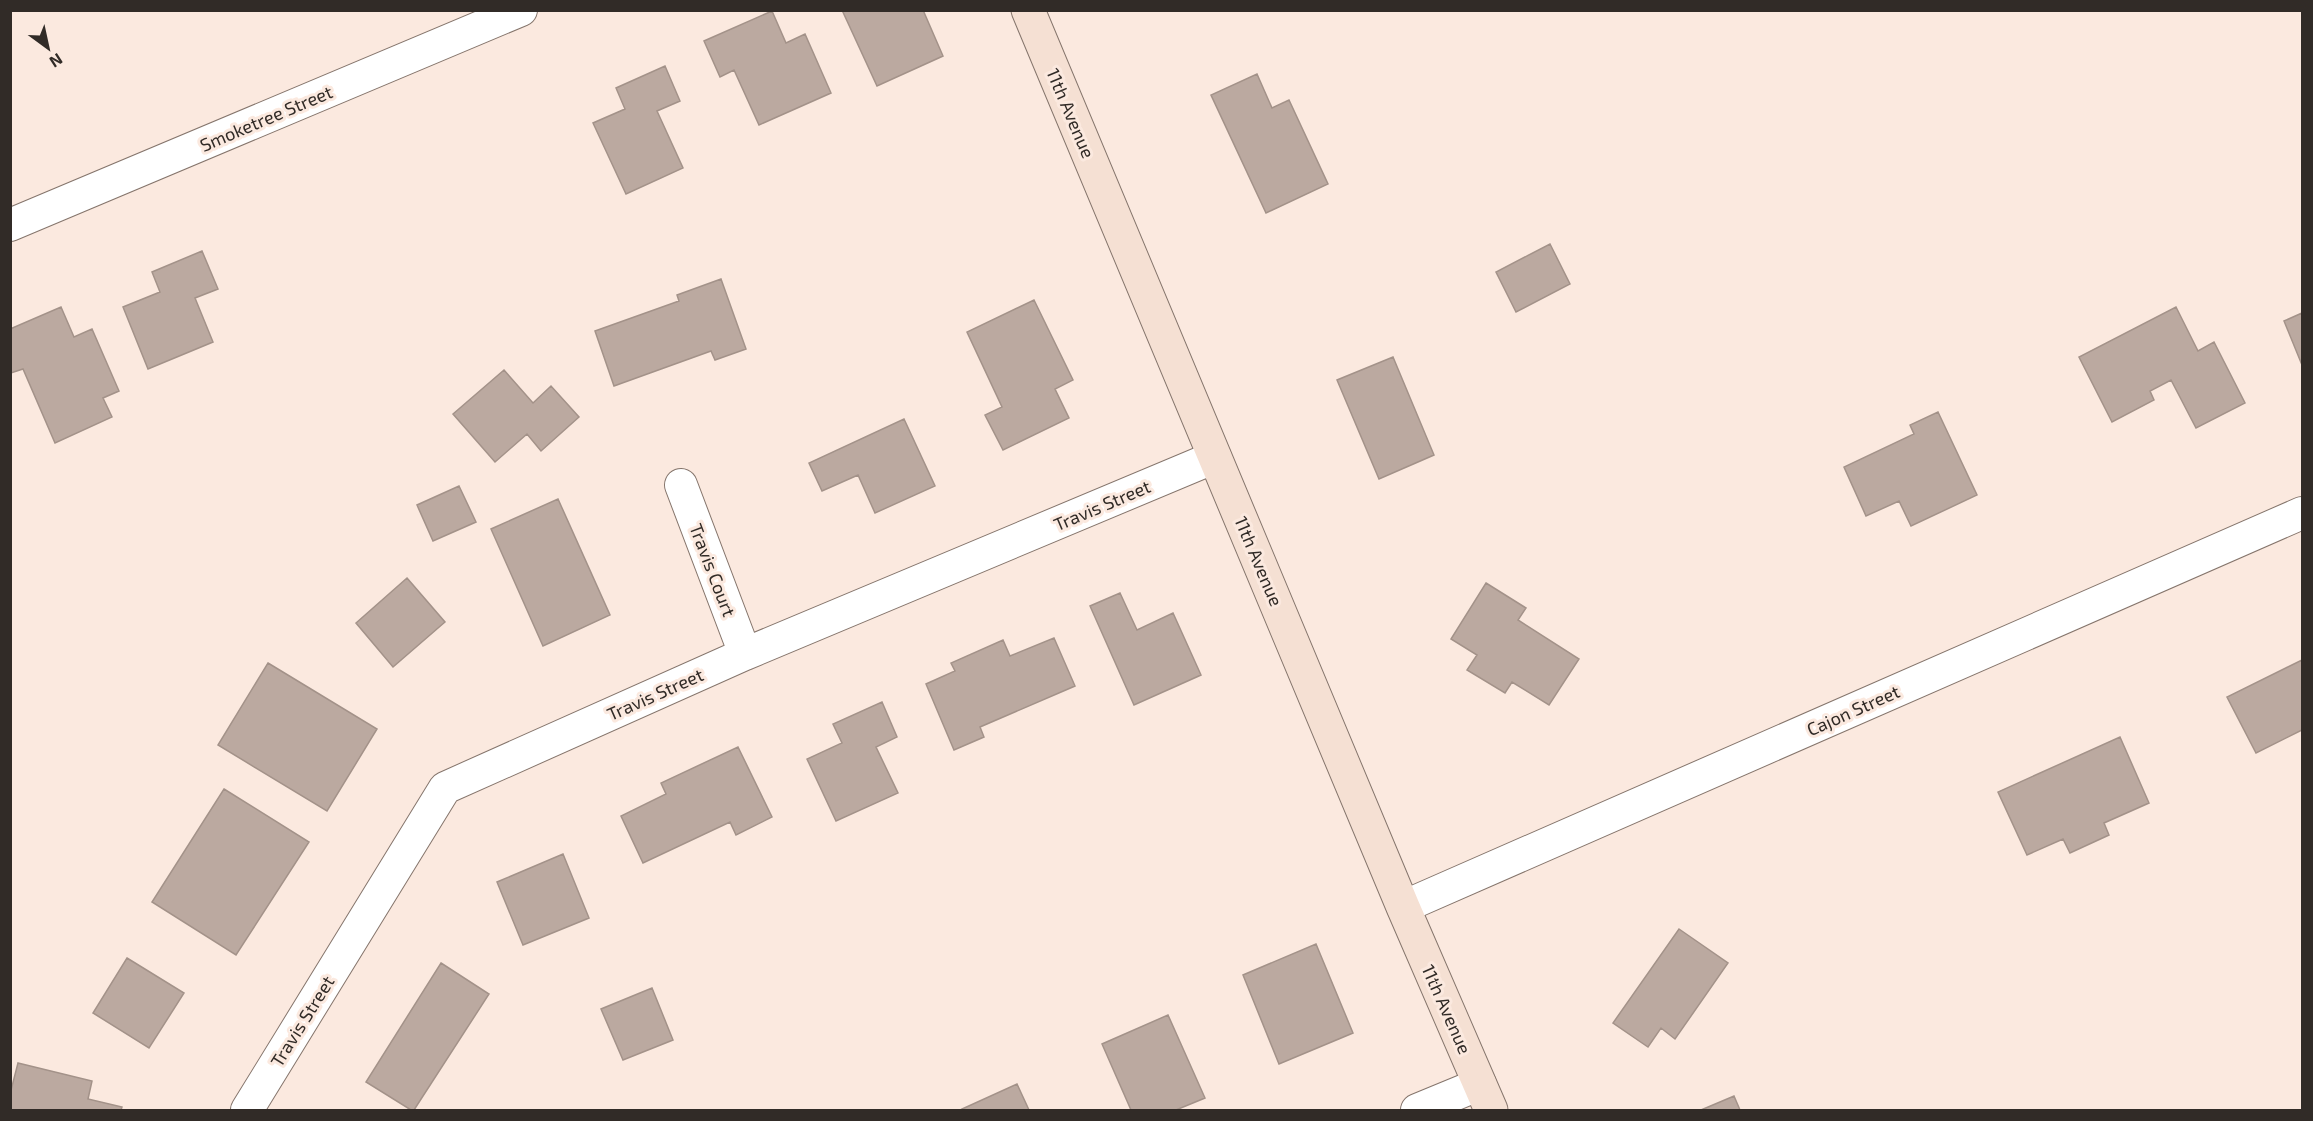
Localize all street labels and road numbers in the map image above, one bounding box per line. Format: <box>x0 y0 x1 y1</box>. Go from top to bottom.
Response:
street label: 11th Avenue <box>1042 65 1100 161</box>
street label: Smoketree Street <box>196 80 336 156</box>
street label: Travis Street <box>1050 475 1154 535</box>
street label: 11th Avenue <box>1230 513 1288 609</box>
street label: Travis Court <box>685 520 741 620</box>
street label: Travis Street <box>603 663 707 725</box>
street label: Cajon Street <box>1803 680 1903 740</box>
street label: 11th Avenue <box>1418 961 1476 1057</box>
street label: Travis Street <box>265 971 339 1071</box>

